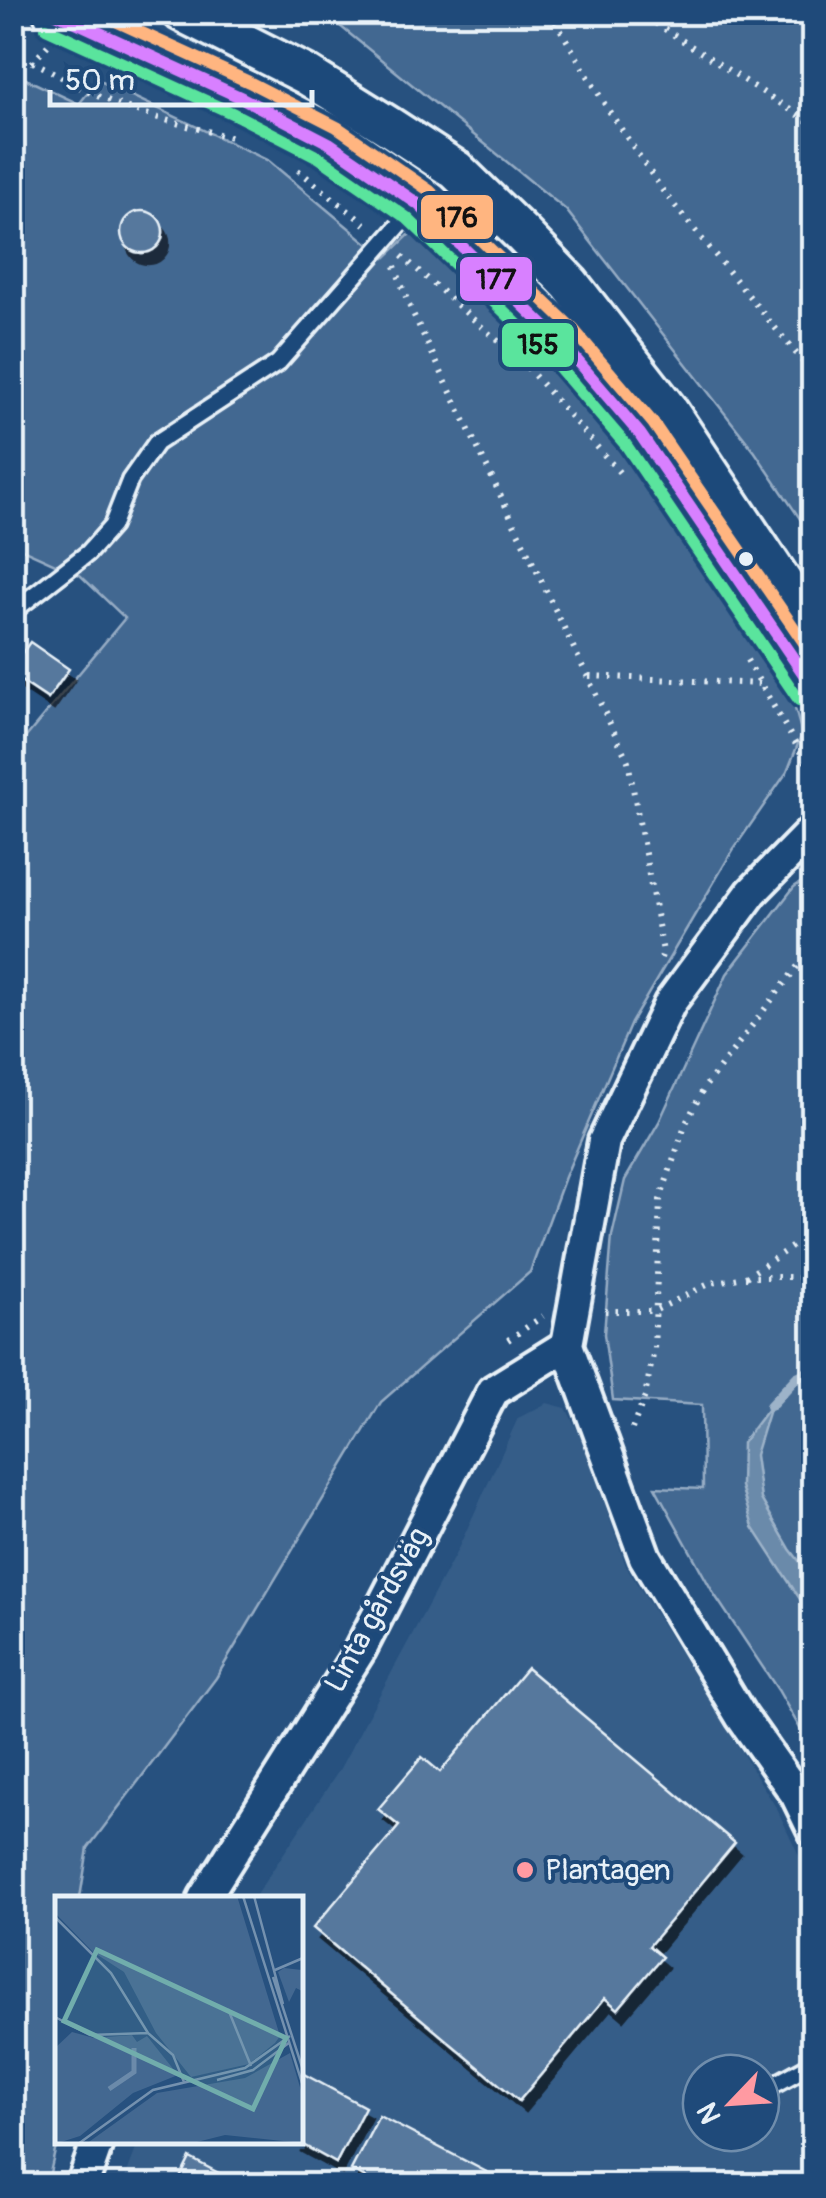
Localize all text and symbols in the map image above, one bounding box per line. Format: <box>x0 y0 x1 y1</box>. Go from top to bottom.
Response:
scale bar <box>50 45 312 107</box>
text: 50 m <box>65 62 135 99</box>
line badge: 176 <box>419 193 495 241</box>
text: 176 <box>436 201 478 236</box>
line badge: 177 <box>458 255 534 303</box>
text: 177 <box>476 263 516 298</box>
line badge: 155 <box>500 321 576 369</box>
text: 155 <box>517 328 559 363</box>
unlabelled marker <box>736 549 756 569</box>
street label: Linta gårdsväg <box>316 1521 438 1699</box>
place label: Plantagen <box>545 1852 671 1889</box>
marker: Plantagen <box>514 1859 536 1881</box>
inset map <box>55 1896 302 2143</box>
north arrow <box>681 2053 781 2153</box>
text: N <box>690 2097 730 2129</box>

